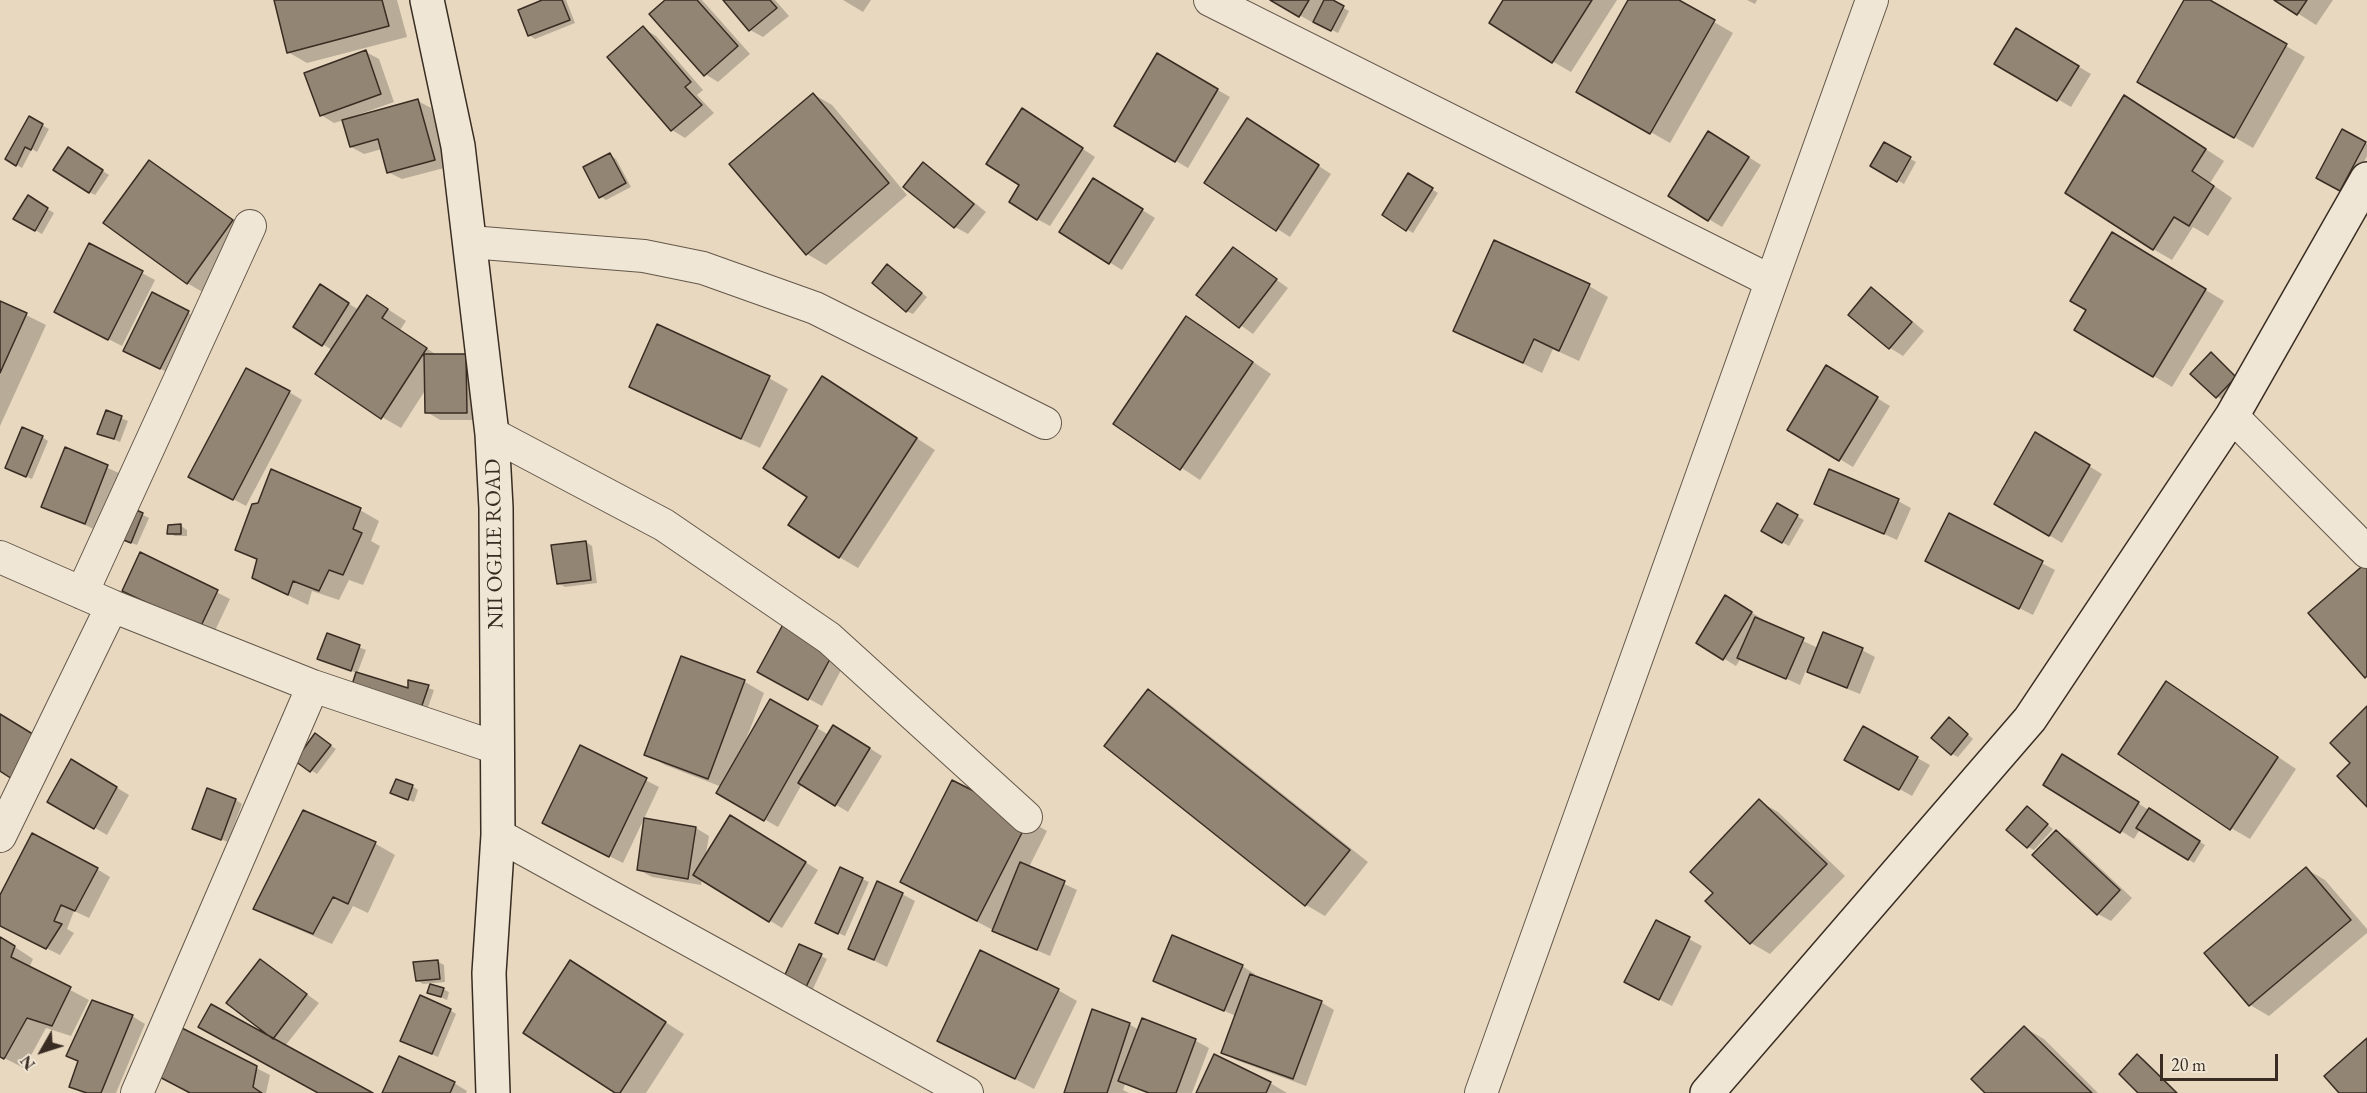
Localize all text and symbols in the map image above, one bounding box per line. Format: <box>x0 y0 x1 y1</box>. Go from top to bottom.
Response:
street label: NII OGLIE ROAD <box>480 459 510 629</box>
north arrow <box>12 1021 72 1081</box>
scale bar <box>2163 1042 2282 1080</box>
text: N <box>15 1051 40 1074</box>
text: 20 m <box>2171 1053 2206 1076</box>

